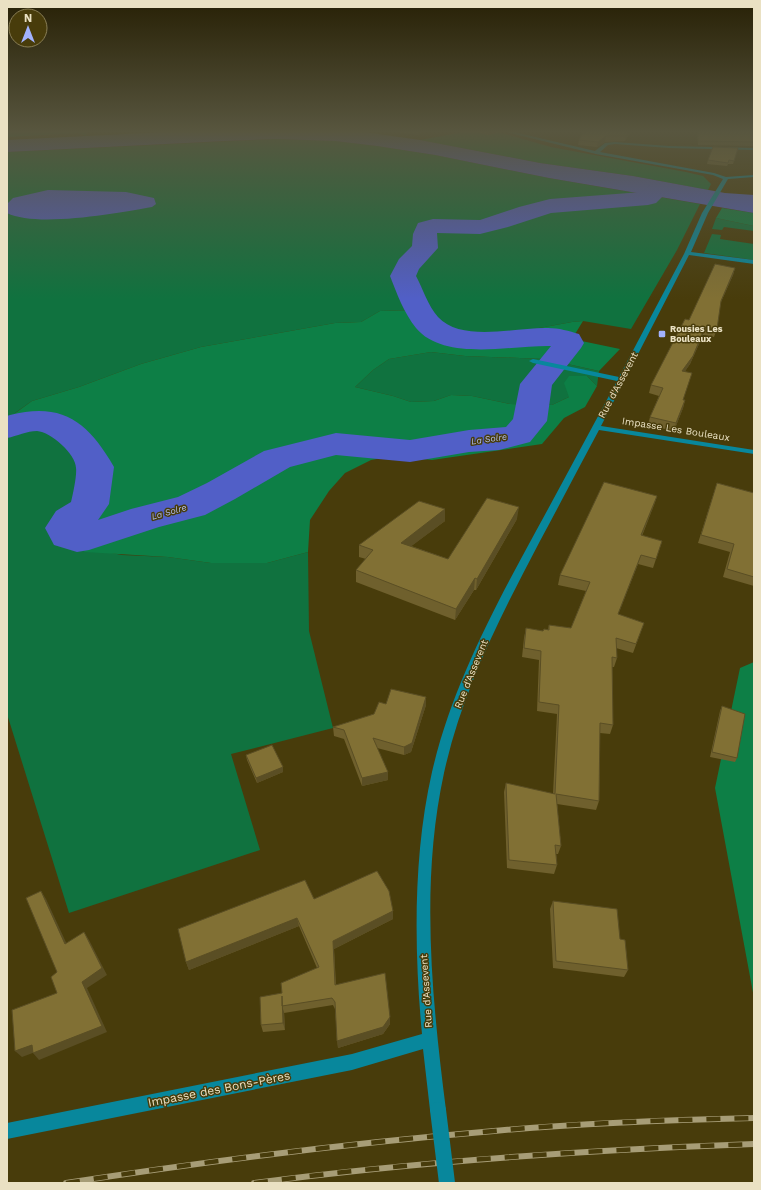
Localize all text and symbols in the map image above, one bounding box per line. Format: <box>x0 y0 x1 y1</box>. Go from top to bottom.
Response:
north arrow <box>8 8 48 48</box>
text: N <box>24 12 32 25</box>
place label: Rousies Les Bouleaux <box>670 324 723 344</box>
marker: Rousies Les Bouleaux <box>657 329 667 339</box>
street label: Rue d'Assevent <box>596 349 640 420</box>
street label: Impasse Les Bouleaux <box>621 415 731 443</box>
water label: La Solre <box>470 432 508 446</box>
water label: La Solre <box>150 502 188 522</box>
street label: Rue d'Assevent <box>452 637 490 710</box>
street label: Rue d'Assevent <box>418 953 434 1028</box>
street label: Impasse des Bons-Pères <box>147 1068 291 1110</box>

